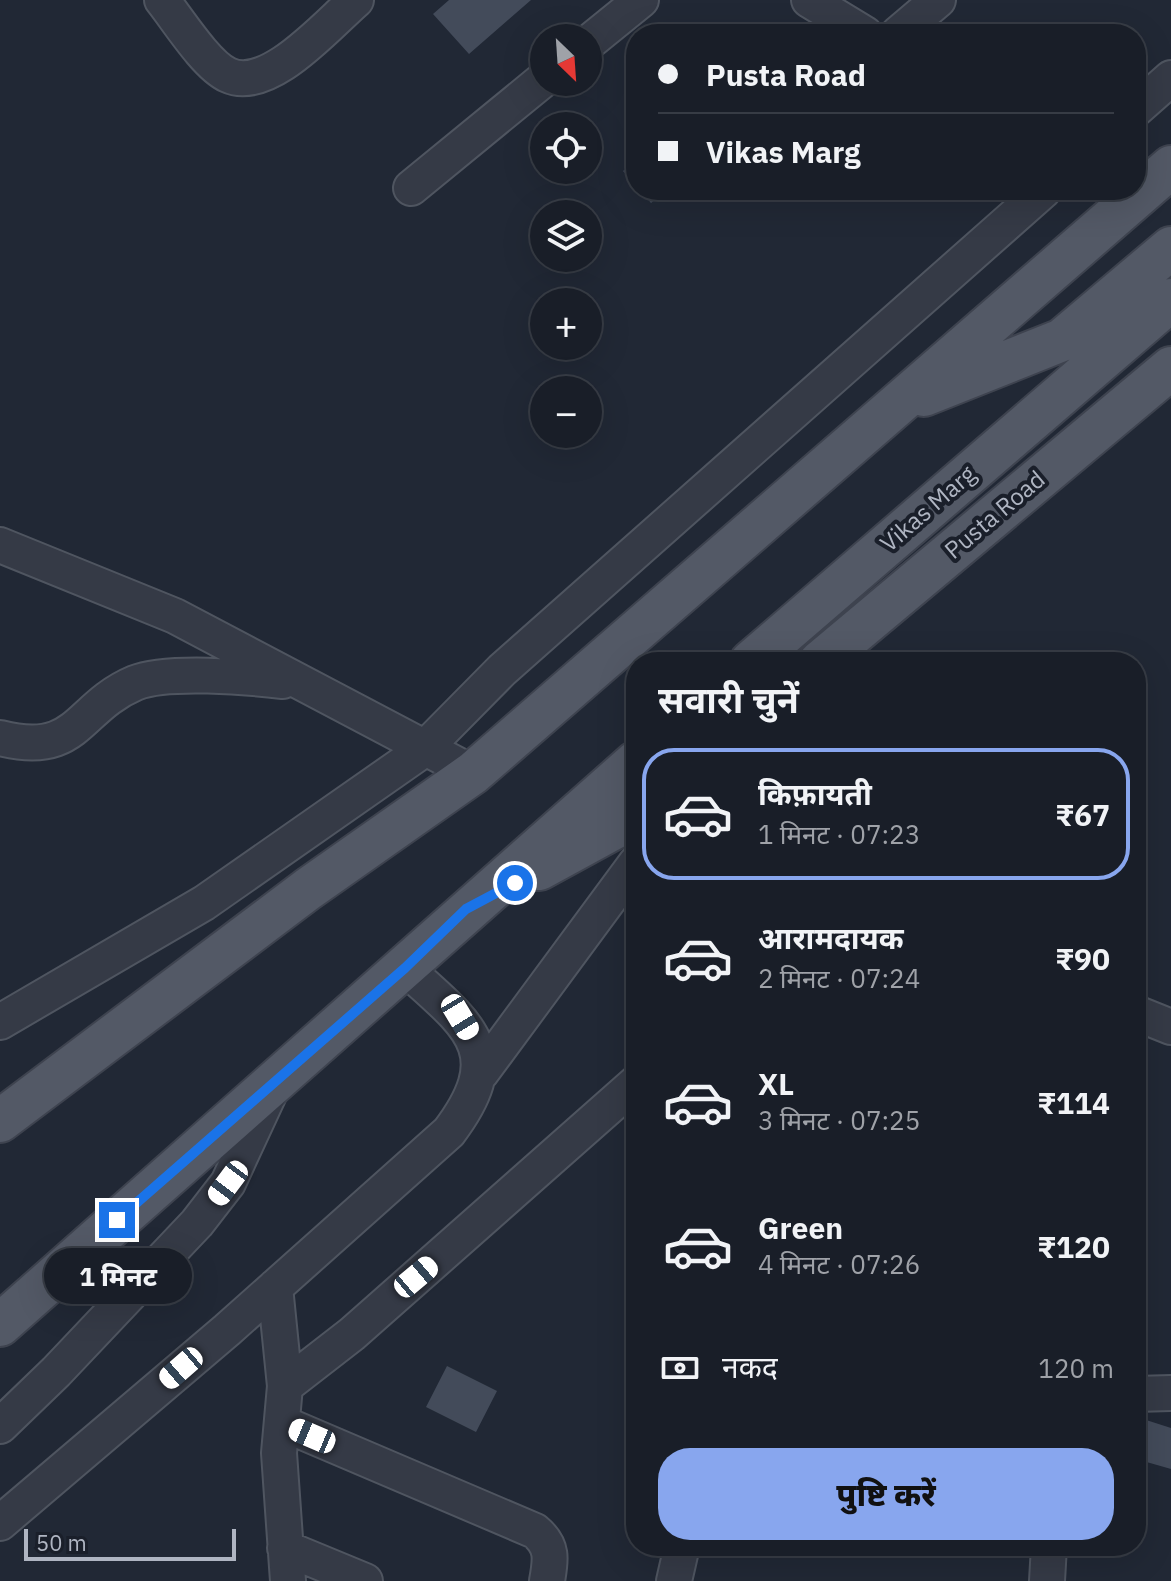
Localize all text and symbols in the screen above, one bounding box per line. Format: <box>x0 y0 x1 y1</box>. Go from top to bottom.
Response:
north arrow <box>530 24 602 96</box>
map controls <box>530 24 602 448</box>
text: Pusta Road <box>706 55 866 94</box>
button: locate <box>530 112 602 184</box>
text: Vikas Marg <box>706 132 861 171</box>
button: layers <box>530 200 602 272</box>
button: + <box>530 288 602 360</box>
button: − <box>530 376 602 448</box>
street label: Vikas Marg <box>873 458 982 559</box>
street label: Pusta Road <box>937 463 1051 566</box>
text: सवारी चुनें <box>658 676 799 723</box>
text: किफ़ायती <box>758 774 872 813</box>
icon: car <box>662 778 734 850</box>
text: ₹67 <box>1055 795 1110 834</box>
text: 1 मिनट · 07:23 <box>758 817 920 851</box>
route start <box>497 865 533 901</box>
text: आरामदायक <box>758 918 904 957</box>
icon: car <box>662 922 734 994</box>
text: ₹90 <box>1055 939 1110 978</box>
text: 2 मिनट · 07:24 <box>758 961 920 995</box>
car <box>437 990 483 1044</box>
text: XL <box>758 1064 794 1103</box>
icon: car <box>662 1066 734 1138</box>
text: ₹114 <box>1037 1083 1110 1122</box>
text: 3 मिनट · 07:25 <box>758 1103 920 1137</box>
car <box>204 1157 252 1209</box>
route end <box>99 1202 135 1238</box>
text: Green <box>758 1208 843 1247</box>
icon: car <box>662 1210 734 1282</box>
text: ₹120 <box>1037 1227 1110 1266</box>
text: 4 मिनट · 07:26 <box>758 1247 920 1281</box>
callout: 1 मिनट <box>43 1248 191 1304</box>
car <box>390 1252 442 1302</box>
text: 1 मिनट <box>79 1259 157 1293</box>
car <box>155 1343 207 1393</box>
icon: cash <box>658 1346 702 1390</box>
text: नकद <box>722 1347 778 1386</box>
text: 120 m <box>1038 1351 1114 1385</box>
car <box>285 1416 339 1456</box>
button: पुष्टि करें <box>658 1448 1114 1540</box>
scale bar <box>24 1525 236 1561</box>
text: 50 m <box>36 1528 87 1557</box>

